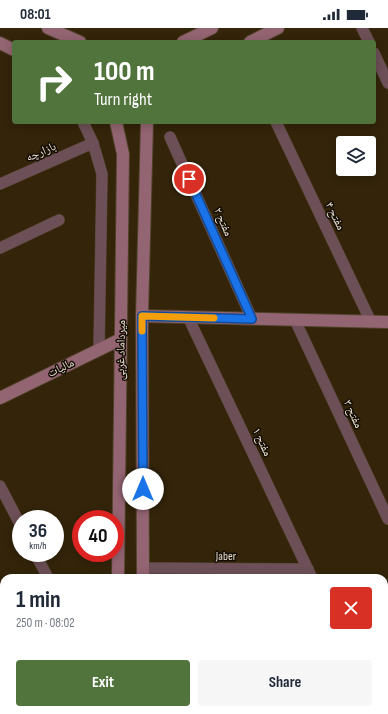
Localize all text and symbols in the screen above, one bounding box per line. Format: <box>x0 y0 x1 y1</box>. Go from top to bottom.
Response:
text: 08:01 <box>20 5 51 24</box>
text: 100 m <box>94 55 155 88</box>
icon: right <box>28 56 80 108</box>
text: Turn right <box>94 89 152 110</box>
map controls <box>336 136 376 176</box>
button: layers <box>336 136 376 176</box>
street label: بازارچه <box>24 139 58 165</box>
pin <box>172 162 206 196</box>
icon: arrive <box>178 168 200 190</box>
street label: مفتح ۴ <box>322 199 348 233</box>
street label: مفتح ۲ <box>210 205 236 239</box>
street label: میرداماد غربی <box>113 320 129 380</box>
street label: مالیات <box>45 355 77 381</box>
street label: مفتح ۳ <box>340 397 366 431</box>
street label: مفتح ۱ <box>249 425 275 459</box>
position arrow <box>122 468 164 510</box>
speed limit sign: 40 <box>72 510 124 562</box>
text: 36 <box>29 519 47 543</box>
text: km/h <box>29 540 47 552</box>
street label: Jaber <box>215 549 237 564</box>
text: 1 min <box>16 585 61 614</box>
button: close <box>330 587 372 629</box>
text: 250 m · 08:02 <box>16 615 75 631</box>
button: Exit <box>16 660 190 706</box>
button: Share <box>198 660 372 706</box>

